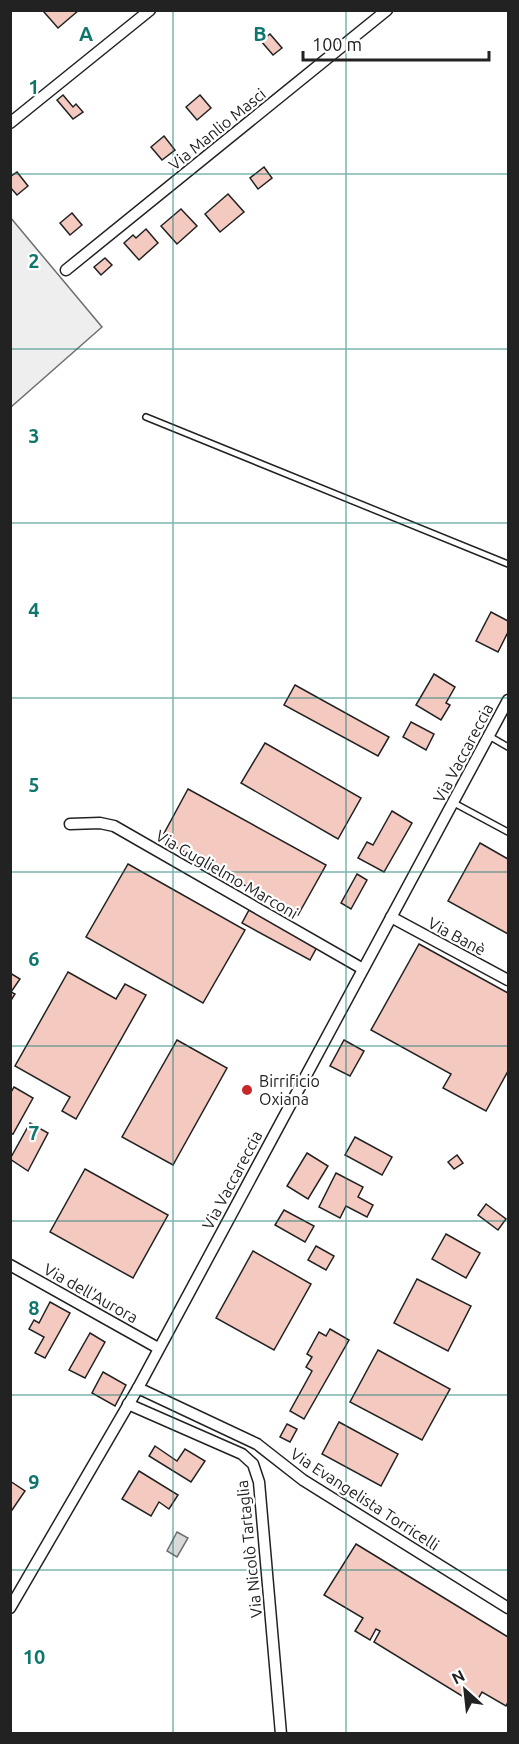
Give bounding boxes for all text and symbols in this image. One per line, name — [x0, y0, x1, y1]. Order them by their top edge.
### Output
text: A — [79, 22, 93, 45]
text: B — [253, 22, 267, 45]
scale bar — [303, 24, 489, 62]
text: 100 m — [312, 34, 362, 54]
text: 1 — [28, 75, 40, 98]
street label: Via Manlio Masci — [165, 84, 269, 174]
text: 2 — [28, 249, 40, 272]
text: 3 — [28, 424, 40, 447]
text: 4 — [28, 598, 40, 621]
street label: Via Vaccareccia — [429, 700, 497, 806]
text: 5 — [28, 773, 40, 796]
street label: Via Guglielmo Marconi — [153, 826, 301, 922]
street label: Via Banè — [425, 913, 489, 959]
text: 6 — [28, 947, 40, 970]
place label: Birrificio Oxiana — [259, 1072, 320, 1108]
marker: Birrificio Oxiana — [240, 1083, 254, 1097]
text: 7 — [28, 1121, 40, 1144]
street label: Via Vaccareccia — [198, 1127, 266, 1233]
street label: Via dell'Aurora — [41, 1260, 141, 1326]
text: 8 — [28, 1296, 40, 1319]
street label: Via Evangelista Torricelli — [287, 1444, 443, 1554]
text: 9 — [28, 1470, 40, 1493]
street label: Via Nicolò Tartaglia — [233, 1479, 265, 1619]
text: 10 — [23, 1645, 45, 1668]
north arrow — [435, 1660, 495, 1720]
text: N — [449, 1666, 468, 1687]

